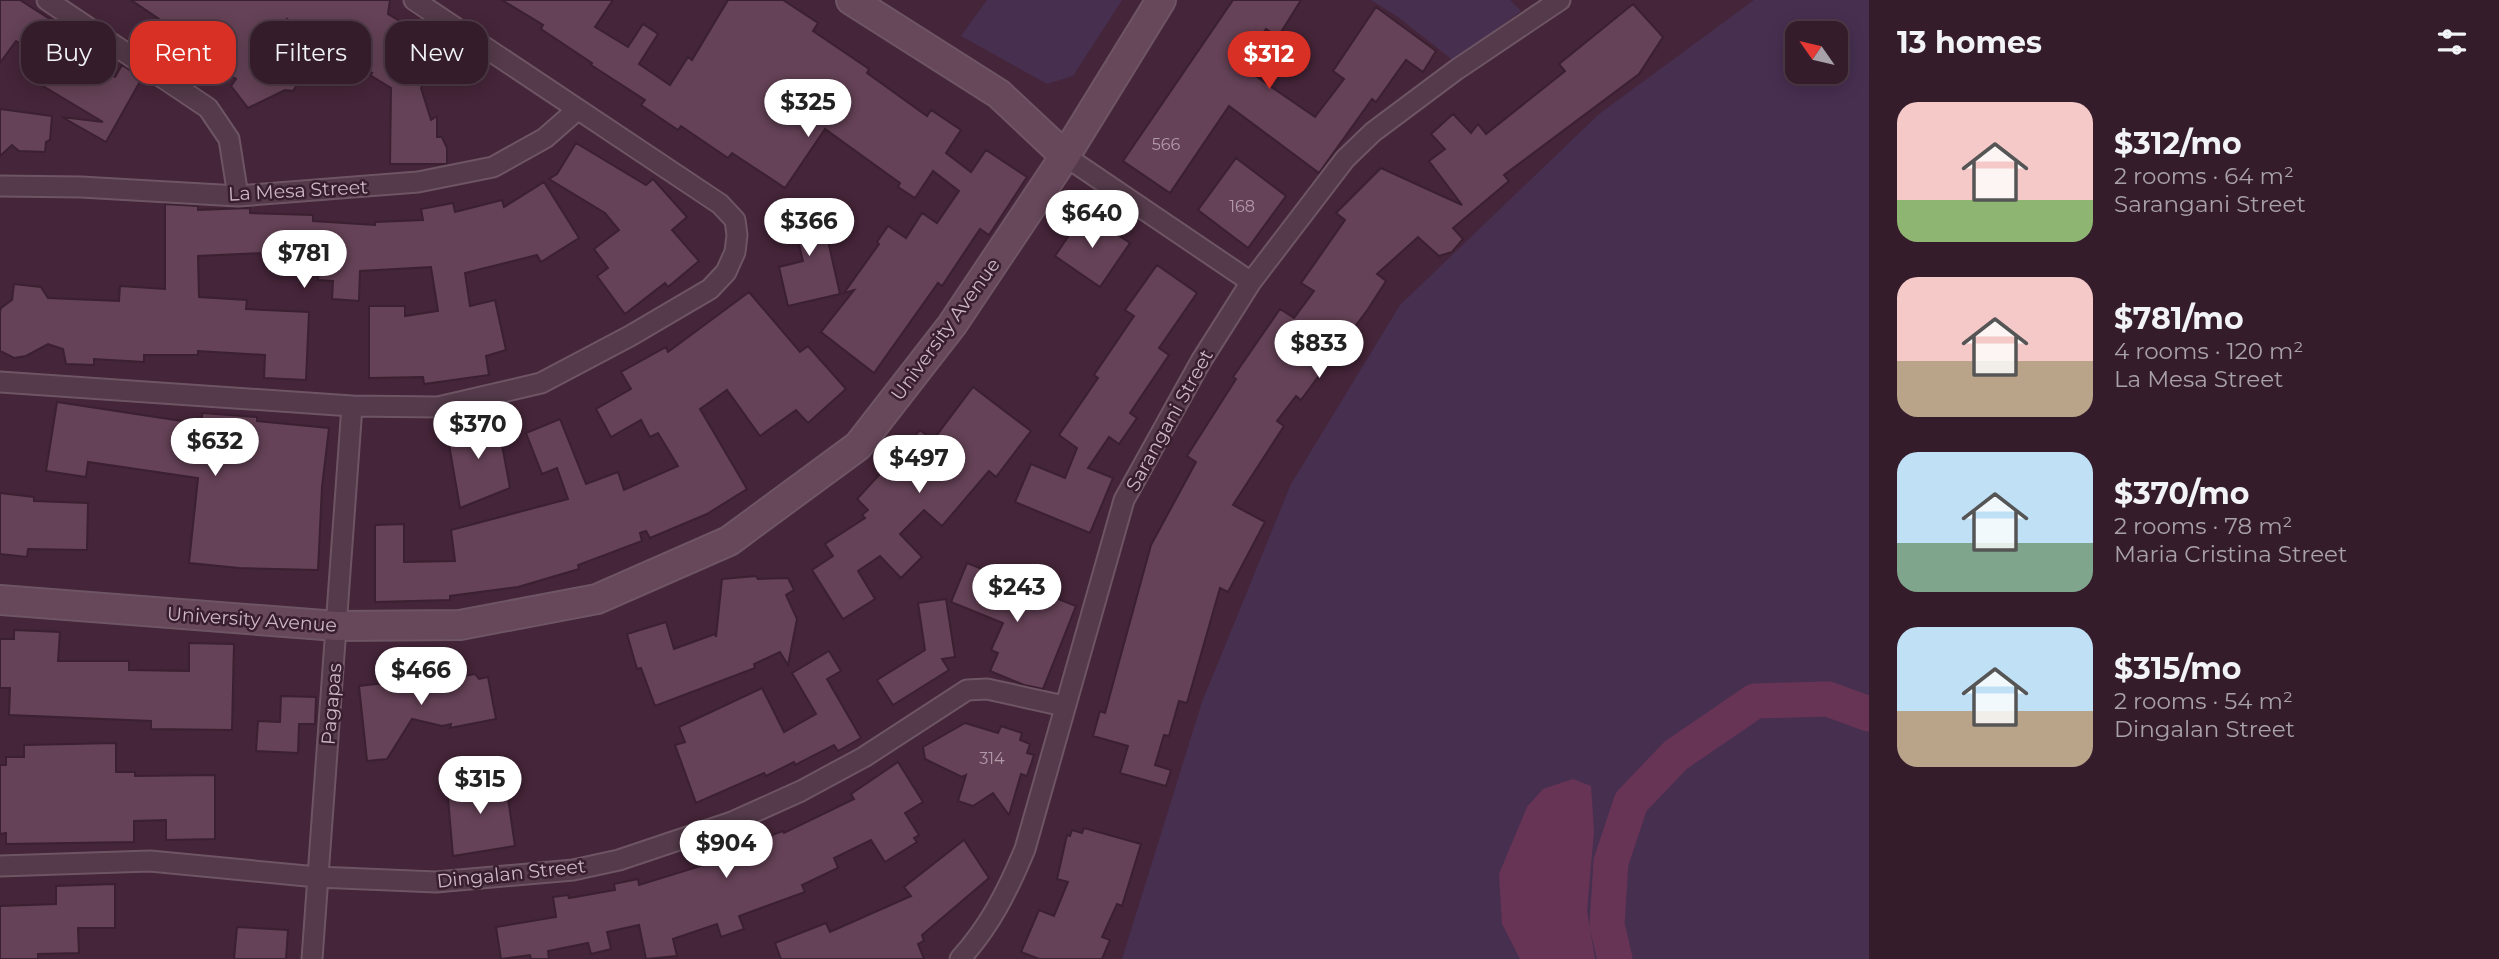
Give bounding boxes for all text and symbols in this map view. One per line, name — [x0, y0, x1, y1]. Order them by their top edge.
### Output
chip: Buy — [21, 21, 116, 84]
chip: Rent — [130, 21, 236, 84]
chip: Filters — [250, 21, 371, 84]
chip: New — [385, 21, 488, 84]
north arrow — [1785, 21, 1848, 84]
map controls — [1785, 21, 1848, 84]
icon: filters — [2433, 23, 2471, 61]
text: 13 homes — [1897, 24, 2042, 61]
pin: $312 — [1228, 32, 1310, 91]
text: $312 — [1244, 40, 1294, 68]
pin: $325 — [767, 80, 849, 139]
text: $325 — [780, 88, 836, 116]
text: $312/mo — [2114, 125, 2242, 162]
icon: home — [1953, 130, 2037, 214]
house number: 566 — [1152, 135, 1181, 154]
text: 2 rooms · 64 m² — [2114, 162, 2294, 190]
street label: La Mesa Street — [228, 175, 369, 206]
pin: $640 — [1051, 190, 1133, 250]
text: Sarangani Street — [2114, 190, 2306, 218]
house number: 168 — [1229, 197, 1255, 216]
pin: $366 — [768, 198, 850, 258]
text: $640 — [1062, 199, 1122, 227]
text: $366 — [780, 207, 838, 235]
pin: $781 — [263, 230, 345, 290]
text: $781 — [278, 239, 330, 267]
street label: University Avenue — [886, 254, 1005, 405]
text: $781/mo — [2114, 300, 2244, 337]
icon: home — [1953, 305, 2037, 389]
pin: $833 — [1278, 320, 1360, 380]
text: $833 — [1291, 329, 1347, 357]
text: 4 rooms · 120 m² — [2114, 337, 2303, 365]
street label: Sarangani Street — [1121, 345, 1218, 495]
text: La Mesa Street — [2114, 365, 2283, 393]
pin: $370 — [437, 402, 519, 461]
text: $370 — [449, 410, 507, 438]
pin: $632 — [174, 419, 256, 478]
text: $632 — [187, 427, 243, 455]
pin: $497 — [878, 435, 960, 495]
text: $497 — [889, 444, 949, 472]
text: $370/mo — [2114, 475, 2249, 512]
icon: home — [1953, 480, 2037, 564]
text: 2 rooms · 78 m² — [2114, 512, 2292, 540]
text: Maria Cristina Street — [2114, 540, 2347, 568]
pin: $243 — [976, 564, 1058, 624]
text: $243 — [988, 573, 1046, 601]
street label: University Avenue — [166, 602, 338, 637]
pin: $466 — [380, 648, 462, 707]
text: $315/mo — [2114, 650, 2242, 687]
icon: home — [1953, 655, 2037, 739]
text: $466 — [391, 656, 451, 684]
street label: Pagapas — [316, 662, 347, 746]
text: 2 rooms · 54 m² — [2114, 687, 2293, 715]
text: Dingalan Street — [2114, 715, 2295, 743]
house number: 314 — [979, 749, 1005, 768]
pin: $315 — [439, 756, 521, 816]
text: $315 — [455, 765, 505, 793]
pin: $904 — [685, 820, 767, 880]
text: $904 — [696, 829, 756, 857]
street label: Dingalan Street — [436, 854, 587, 893]

